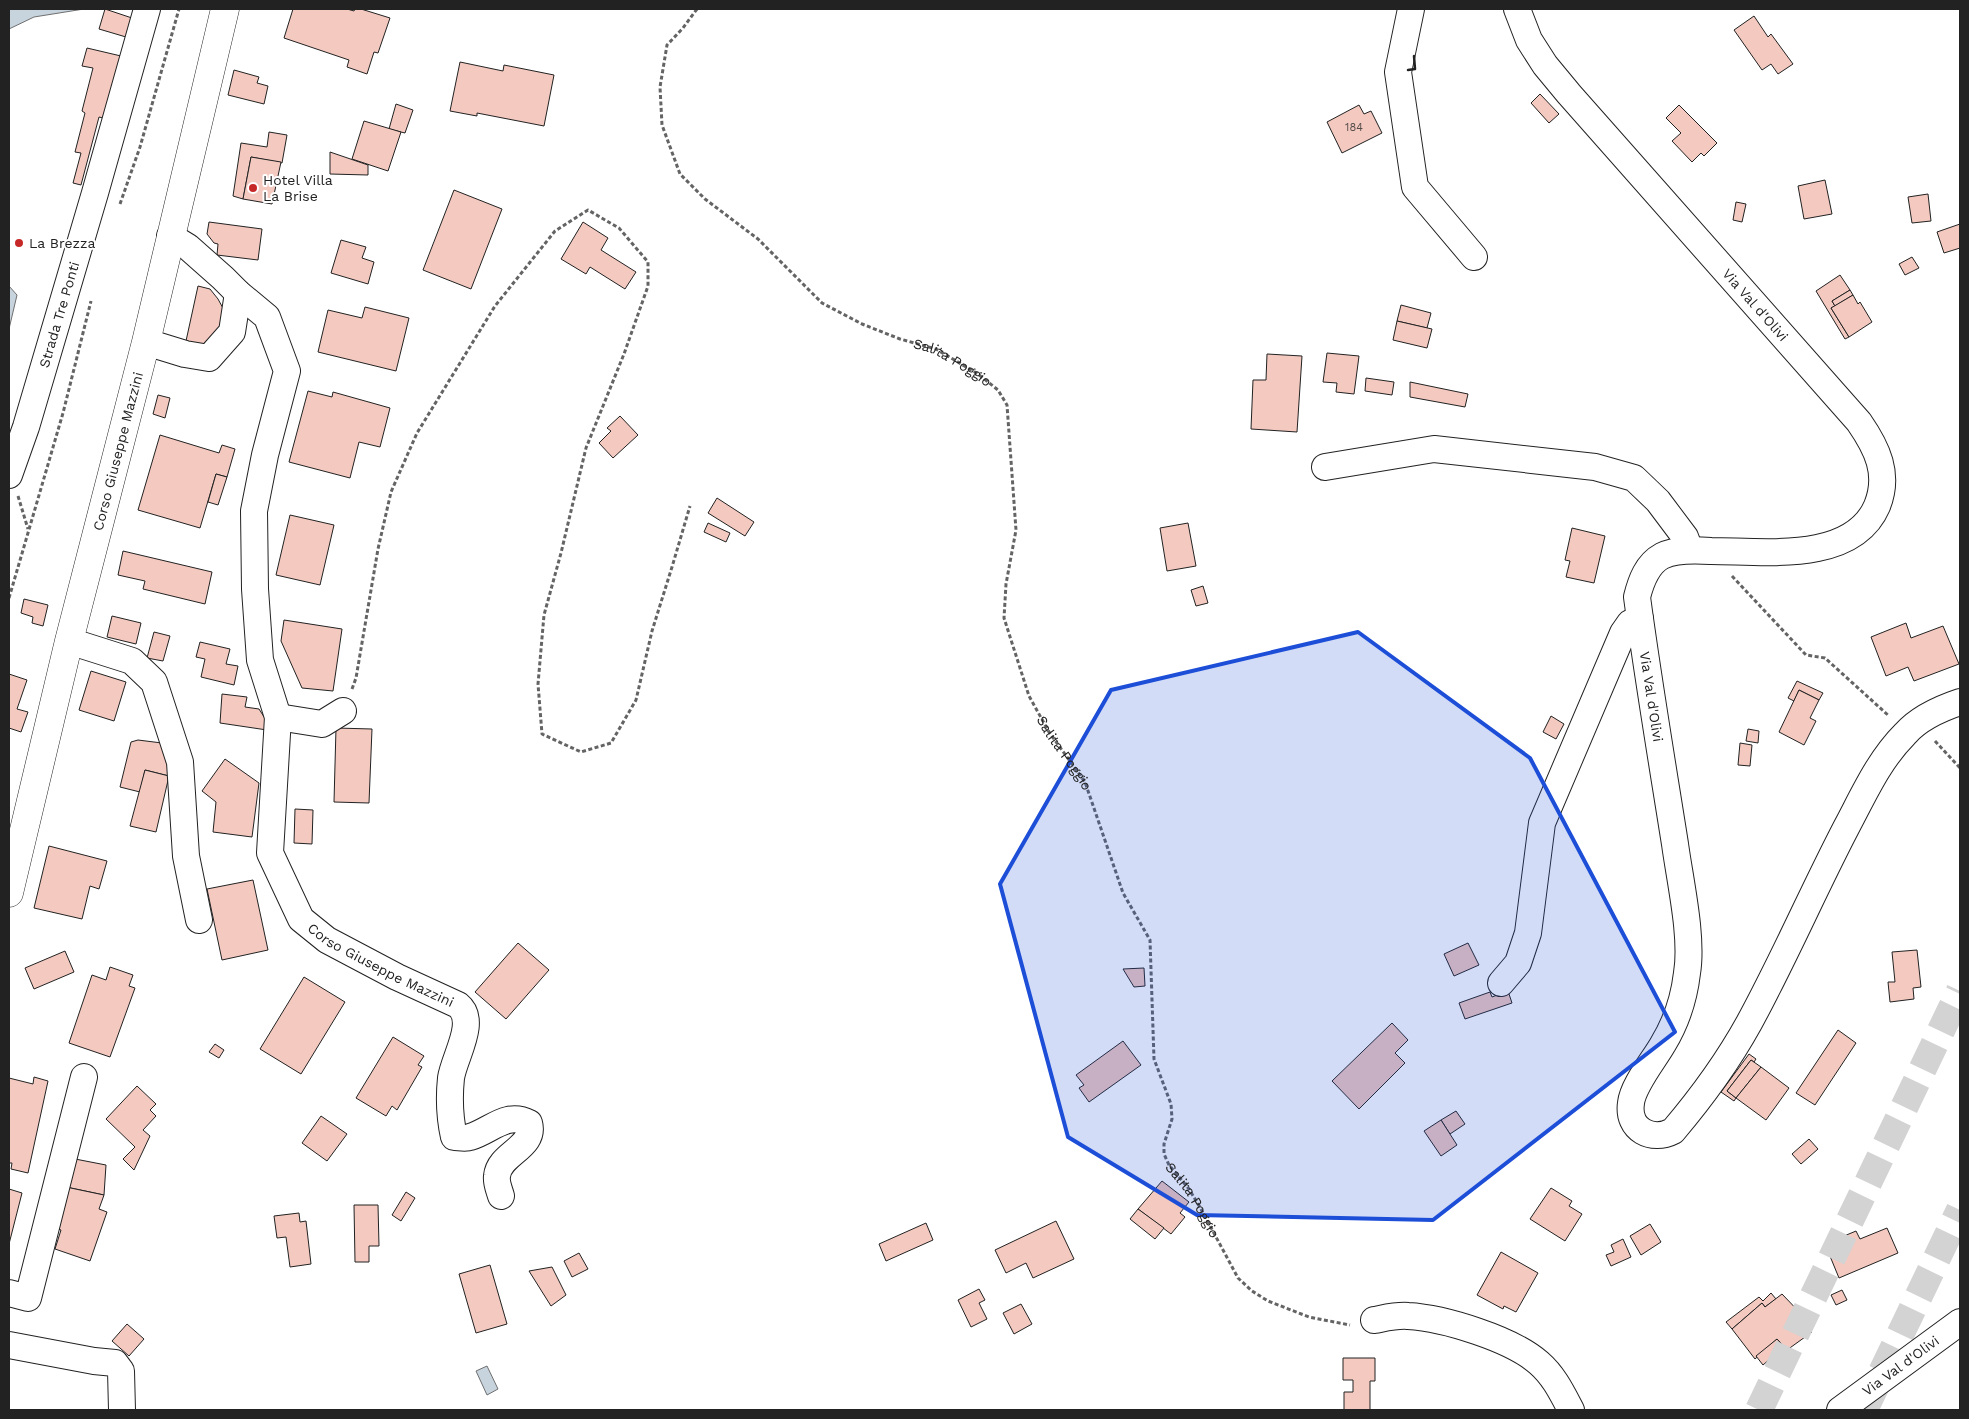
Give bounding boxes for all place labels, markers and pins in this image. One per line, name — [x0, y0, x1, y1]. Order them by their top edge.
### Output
place label: Hotel Villa La Brise — [263, 172, 333, 204]
marker: Hotel Villa La Brise — [247, 182, 259, 194]
place label: La Brezza — [29, 235, 95, 251]
marker: La Brezza — [13, 237, 25, 249]

